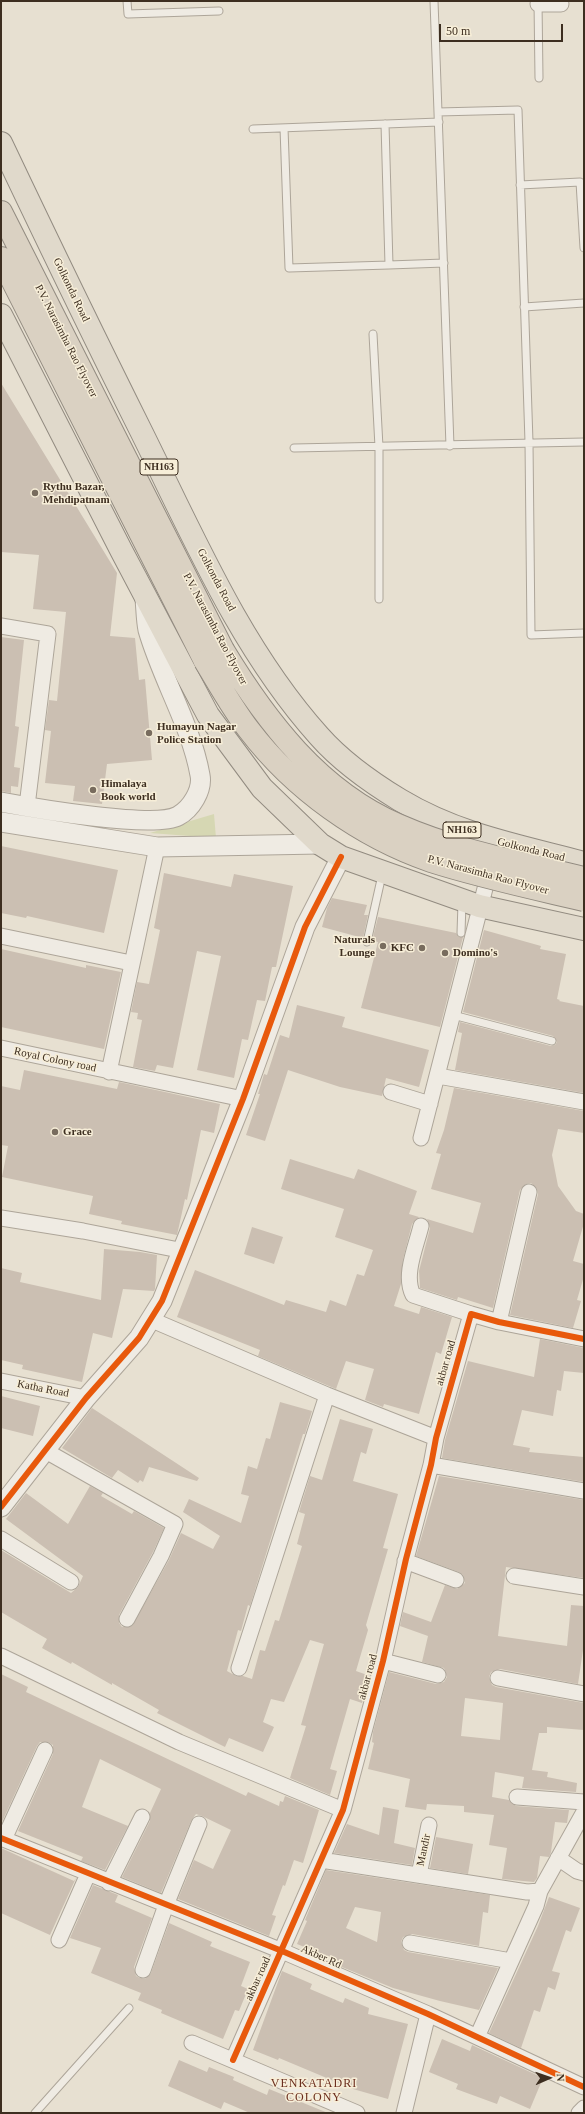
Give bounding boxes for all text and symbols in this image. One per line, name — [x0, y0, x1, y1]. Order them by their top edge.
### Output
scale bar — [441, 16, 565, 42]
text: 50 m — [446, 24, 470, 38]
street label: Golkonda Road — [50, 256, 92, 324]
street label: P.V. Narasimha Rao Flyover — [32, 282, 100, 400]
road number: NH163 — [140, 459, 178, 475]
place label: Rythu Bazar, Mehdipatnam — [43, 480, 110, 506]
marker: Rythu Bazar, Mehdipatnam — [30, 488, 40, 498]
street label: Golkonda Road — [194, 546, 238, 614]
street label: P.V. Narasimha Rao Flyover — [180, 571, 250, 687]
place label: Humayun Nagar Police Station — [157, 720, 236, 746]
marker: Humayun Nagar Police Station — [144, 728, 154, 738]
place label: Himalaya Book world — [101, 777, 156, 803]
marker: Himalaya Book world — [88, 785, 98, 795]
road number: NH163 — [443, 822, 481, 838]
street label: Golkonda Road — [496, 835, 566, 865]
street label: P.V. Narasimha Rao Flyover — [426, 852, 550, 898]
place label: Naturals Lounge — [334, 933, 375, 959]
marker: Naturals Lounge — [378, 941, 388, 951]
place label: KFC — [391, 941, 414, 955]
marker: KFC — [417, 943, 427, 953]
place label: Domino's — [453, 946, 498, 960]
marker: Domino's — [440, 948, 450, 958]
street label: Royal Colony road — [13, 1045, 97, 1075]
place label: Grace — [63, 1125, 92, 1139]
marker: Grace — [50, 1127, 60, 1137]
street label: akbar road — [433, 1339, 459, 1387]
street label: Katha Road — [16, 1378, 70, 1400]
street label: akbar road — [356, 1653, 380, 1701]
street label: Mandir — [414, 1833, 434, 1867]
street label: Akber Rd — [299, 1942, 343, 1972]
street label: akbar road — [242, 1955, 274, 2003]
north arrow — [529, 2058, 569, 2098]
text: N — [555, 2073, 567, 2082]
district label: VENKATADRI COLONY — [271, 2077, 357, 2105]

